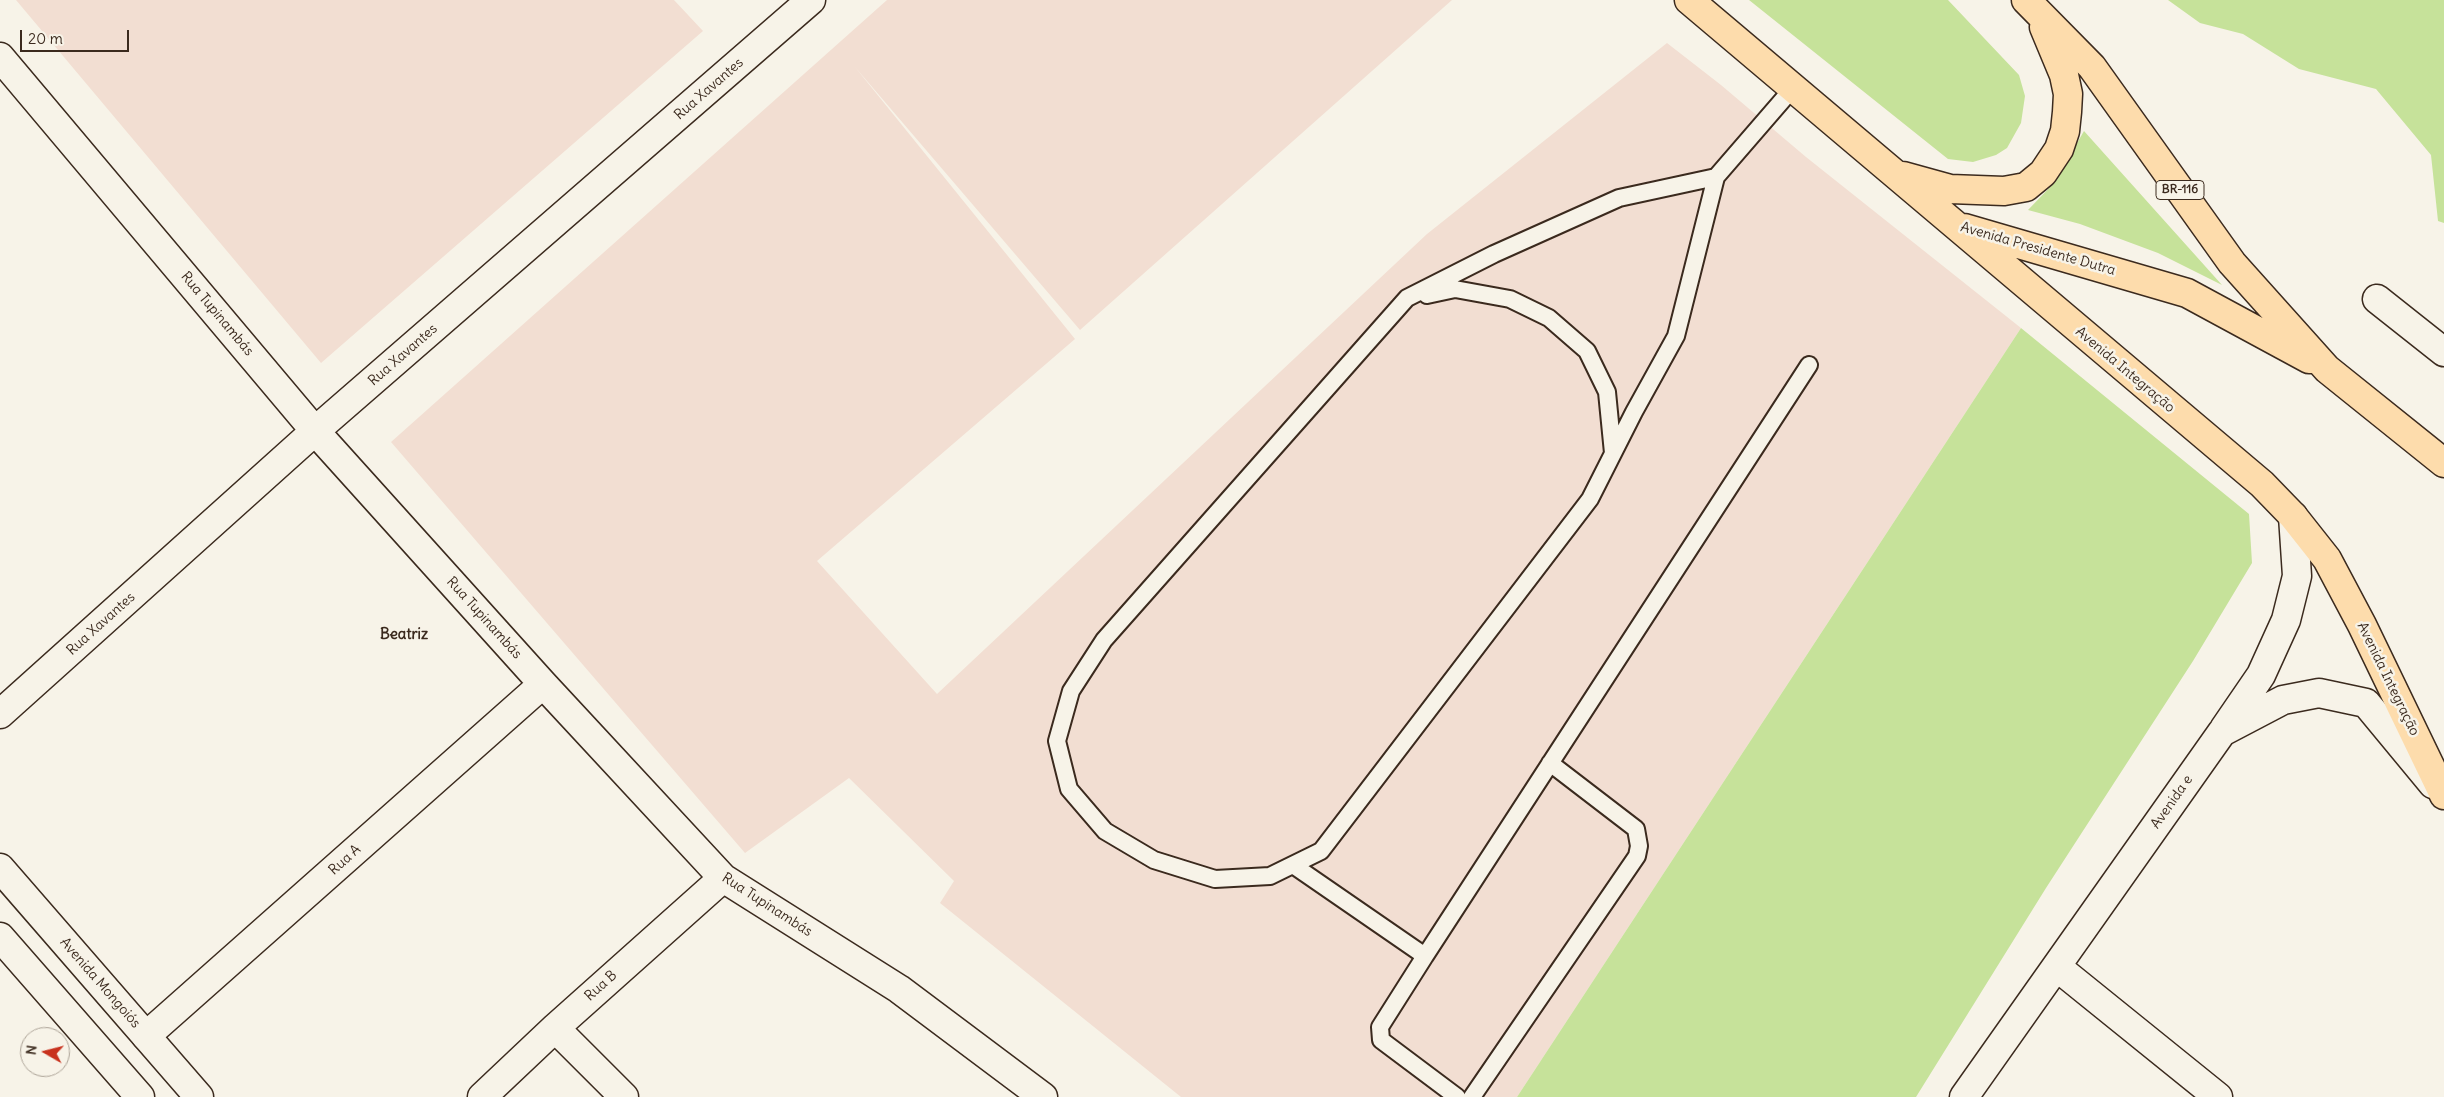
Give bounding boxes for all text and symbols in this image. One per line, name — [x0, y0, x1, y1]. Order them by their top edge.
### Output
scale bar — [22, 20, 131, 52]
text: 20 m — [28, 29, 63, 48]
street label: Rua Xavantes — [671, 54, 747, 124]
road number: BR-116 — [2156, 180, 2204, 200]
street label: Avenida Presidente Dutra — [1959, 219, 2117, 279]
street label: Rua Tupinambás — [177, 269, 257, 359]
street label: Rua Xavantes — [365, 320, 441, 390]
street label: Avenida Integração — [2072, 324, 2178, 416]
street label: Rua Tupinambás — [443, 574, 525, 662]
street label: Rua Xavantes — [63, 589, 139, 659]
street label: Avenida Integração — [2353, 619, 2423, 739]
district label: Beatriz — [380, 626, 428, 644]
street label: Avenida e — [2147, 772, 2197, 832]
street label: Rua A — [326, 841, 364, 879]
street label: Rua Tupinambás — [719, 870, 815, 940]
street label: Avenida Mongoiós — [56, 934, 144, 1032]
street label: Rua B — [581, 967, 621, 1005]
north arrow — [20, 1027, 70, 1077]
text: N — [22, 1044, 41, 1056]

